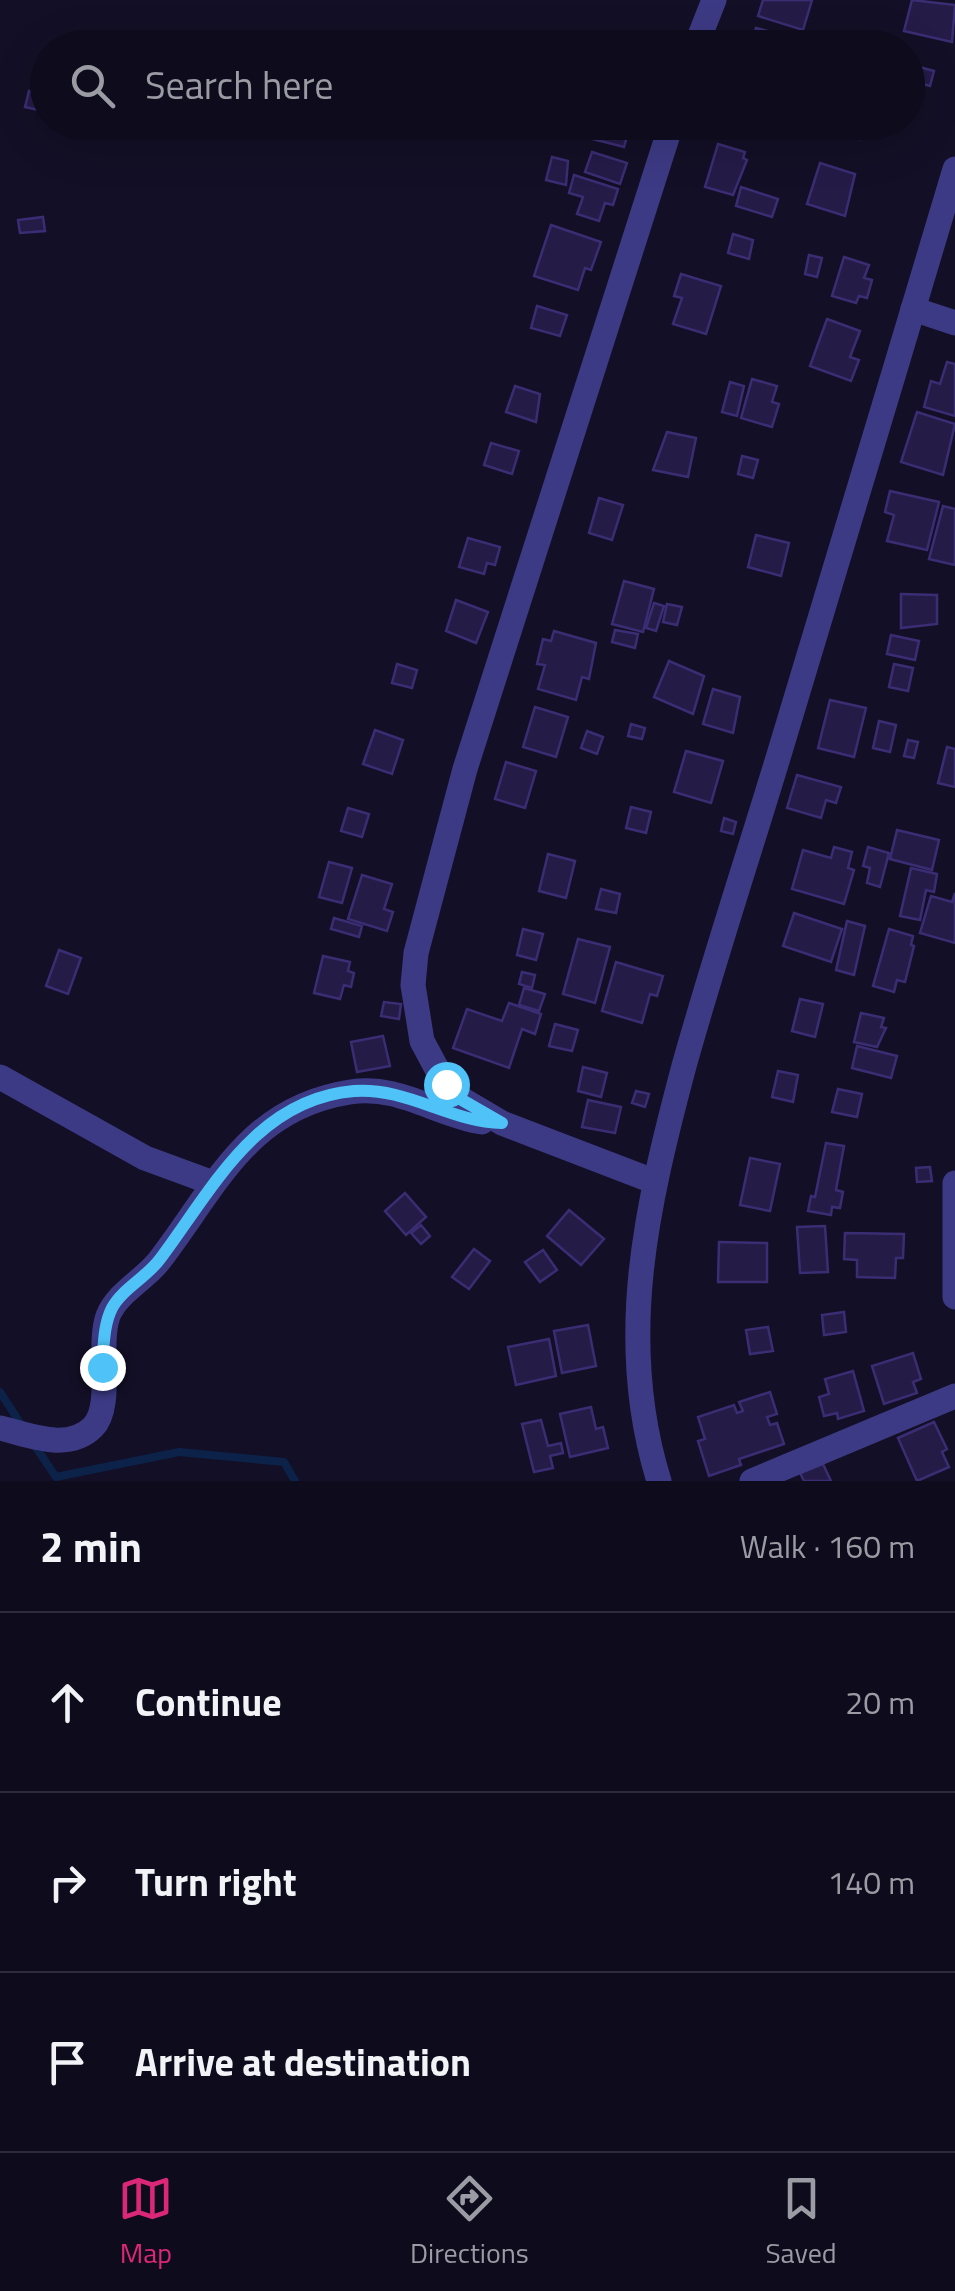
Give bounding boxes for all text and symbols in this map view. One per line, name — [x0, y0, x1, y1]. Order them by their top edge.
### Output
search box — [30, 30, 925, 140]
text: Search here — [145, 56, 333, 114]
icon: search — [65, 58, 120, 113]
route start — [424, 1062, 470, 1108]
route end — [80, 1345, 126, 1391]
text: 2 min — [40, 1514, 142, 1578]
text: Walk · 160 m — [740, 1522, 915, 1570]
text: Continue — [135, 1673, 282, 1731]
icon: ahead — [40, 1675, 95, 1730]
text: 20 m — [845, 1678, 915, 1726]
text: Turn right — [135, 1853, 297, 1911]
icon: right — [40, 1855, 95, 1910]
text: 140 m — [827, 1858, 915, 1906]
text: Arrive at destination — [135, 2033, 471, 2091]
icon: arrive — [40, 2035, 95, 2090]
tab: Map — [118, 2171, 173, 2274]
tab: Directions — [410, 2171, 529, 2274]
tab: Saved — [765, 2171, 837, 2274]

